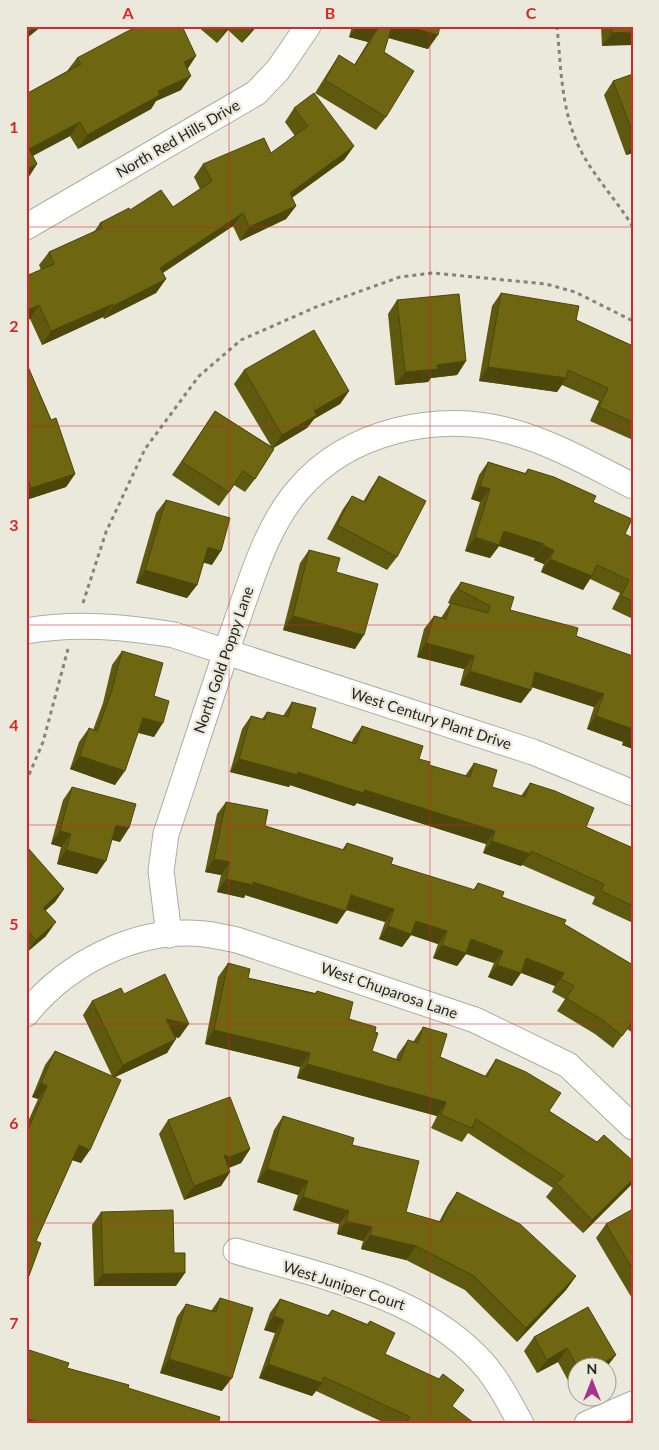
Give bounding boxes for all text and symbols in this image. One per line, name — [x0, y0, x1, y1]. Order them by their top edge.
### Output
text: A — [121, 3, 134, 22]
text: B — [325, 3, 335, 22]
text: C — [526, 3, 537, 22]
street label: North Red Hills Drive — [112, 95, 243, 181]
text: 1 — [9, 117, 19, 136]
text: 2 — [9, 316, 19, 335]
text: 3 — [9, 515, 19, 534]
street label: North Gold Poppy Lane — [189, 584, 257, 736]
street label: West Century Plant Drive — [349, 684, 514, 753]
text: 4 — [9, 715, 19, 734]
text: 5 — [9, 914, 19, 933]
street label: West Chuparosa Lane — [318, 958, 460, 1022]
text: 6 — [9, 1113, 19, 1132]
street label: West Juniper Court — [281, 1257, 408, 1313]
text: 7 — [9, 1313, 19, 1332]
north arrow — [566, 1358, 616, 1408]
text: N — [587, 1360, 597, 1377]

